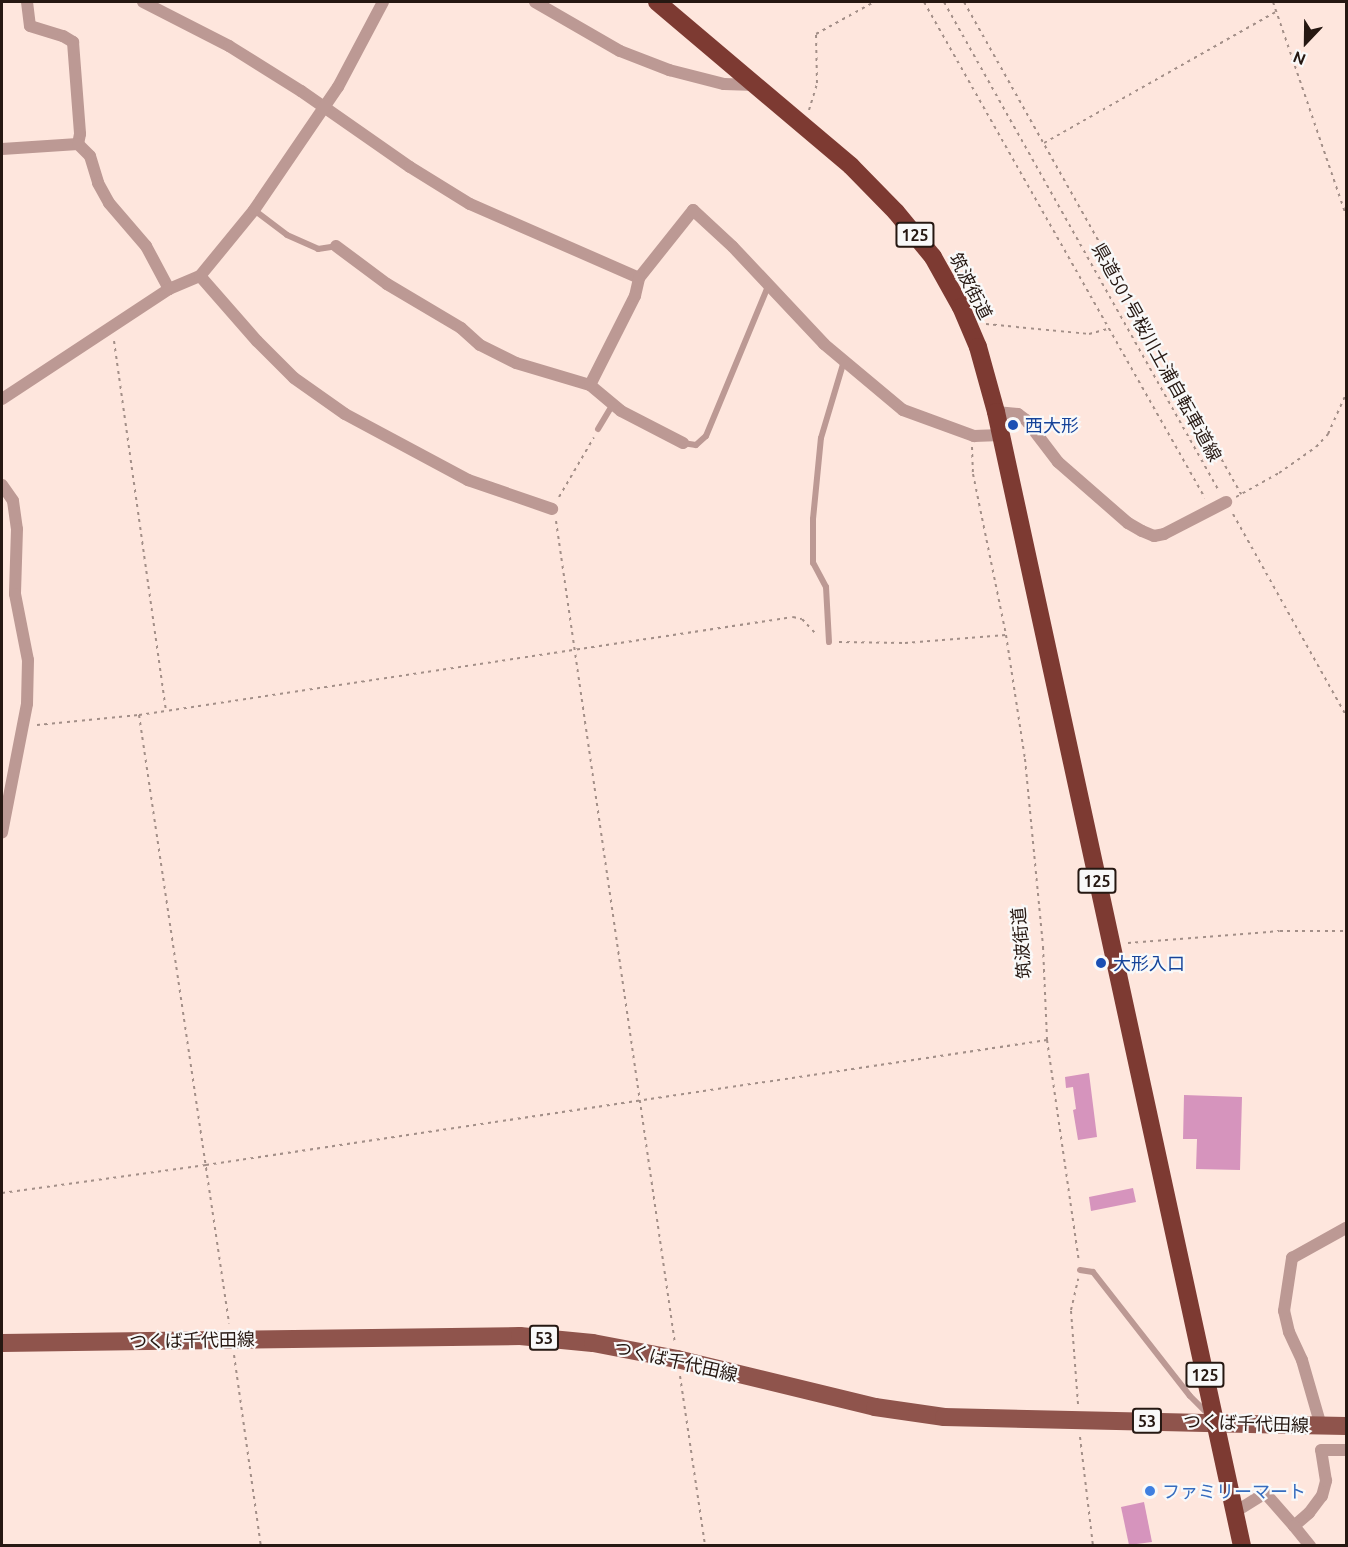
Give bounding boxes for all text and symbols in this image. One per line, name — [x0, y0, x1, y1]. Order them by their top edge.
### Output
north arrow — [1276, 12, 1336, 72]
text: N — [1290, 48, 1308, 69]
road number: 125 — [894, 222, 936, 248]
street label: 県道501号桜川土浦自転車道線 — [1088, 239, 1226, 465]
street label: 筑波街道 — [945, 249, 997, 323]
place label: 西大形 — [1025, 414, 1079, 436]
marker: 西大形 — [1006, 418, 1020, 432]
road number: 125 — [1076, 868, 1118, 894]
street label: 筑波街道 — [1007, 906, 1035, 980]
place label: 大形入口 — [1113, 952, 1185, 974]
marker: 大形入口 — [1094, 956, 1108, 970]
road number: 53 — [528, 1325, 560, 1351]
street label: つくば千代田線 — [129, 1328, 255, 1352]
street label: つくば千代田線 — [612, 1336, 740, 1386]
road number: 125 — [1184, 1362, 1226, 1388]
road number: 53 — [1130, 1408, 1164, 1434]
street label: つくば千代田線 — [1183, 1410, 1309, 1436]
place label: ファミリーマート — [1162, 1480, 1306, 1502]
marker: ファミリーマート — [1143, 1484, 1157, 1498]

